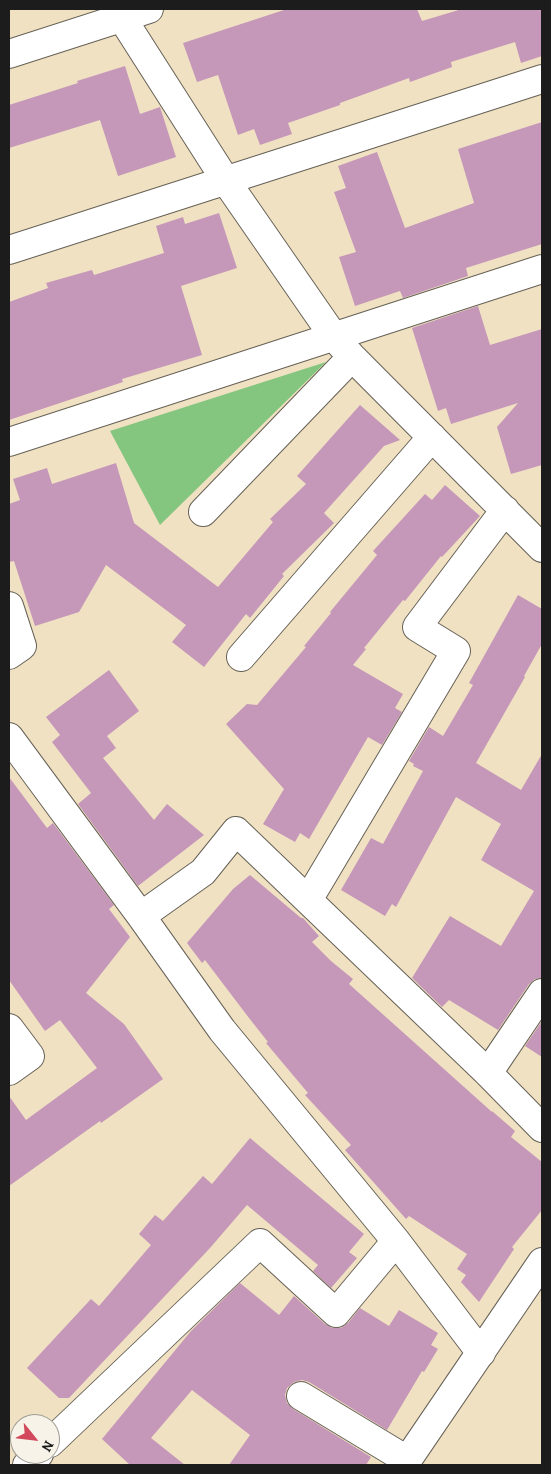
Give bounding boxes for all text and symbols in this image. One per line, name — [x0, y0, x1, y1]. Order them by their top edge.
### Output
north arrow — [10, 1414, 60, 1464]
text: N — [37, 1437, 58, 1455]

